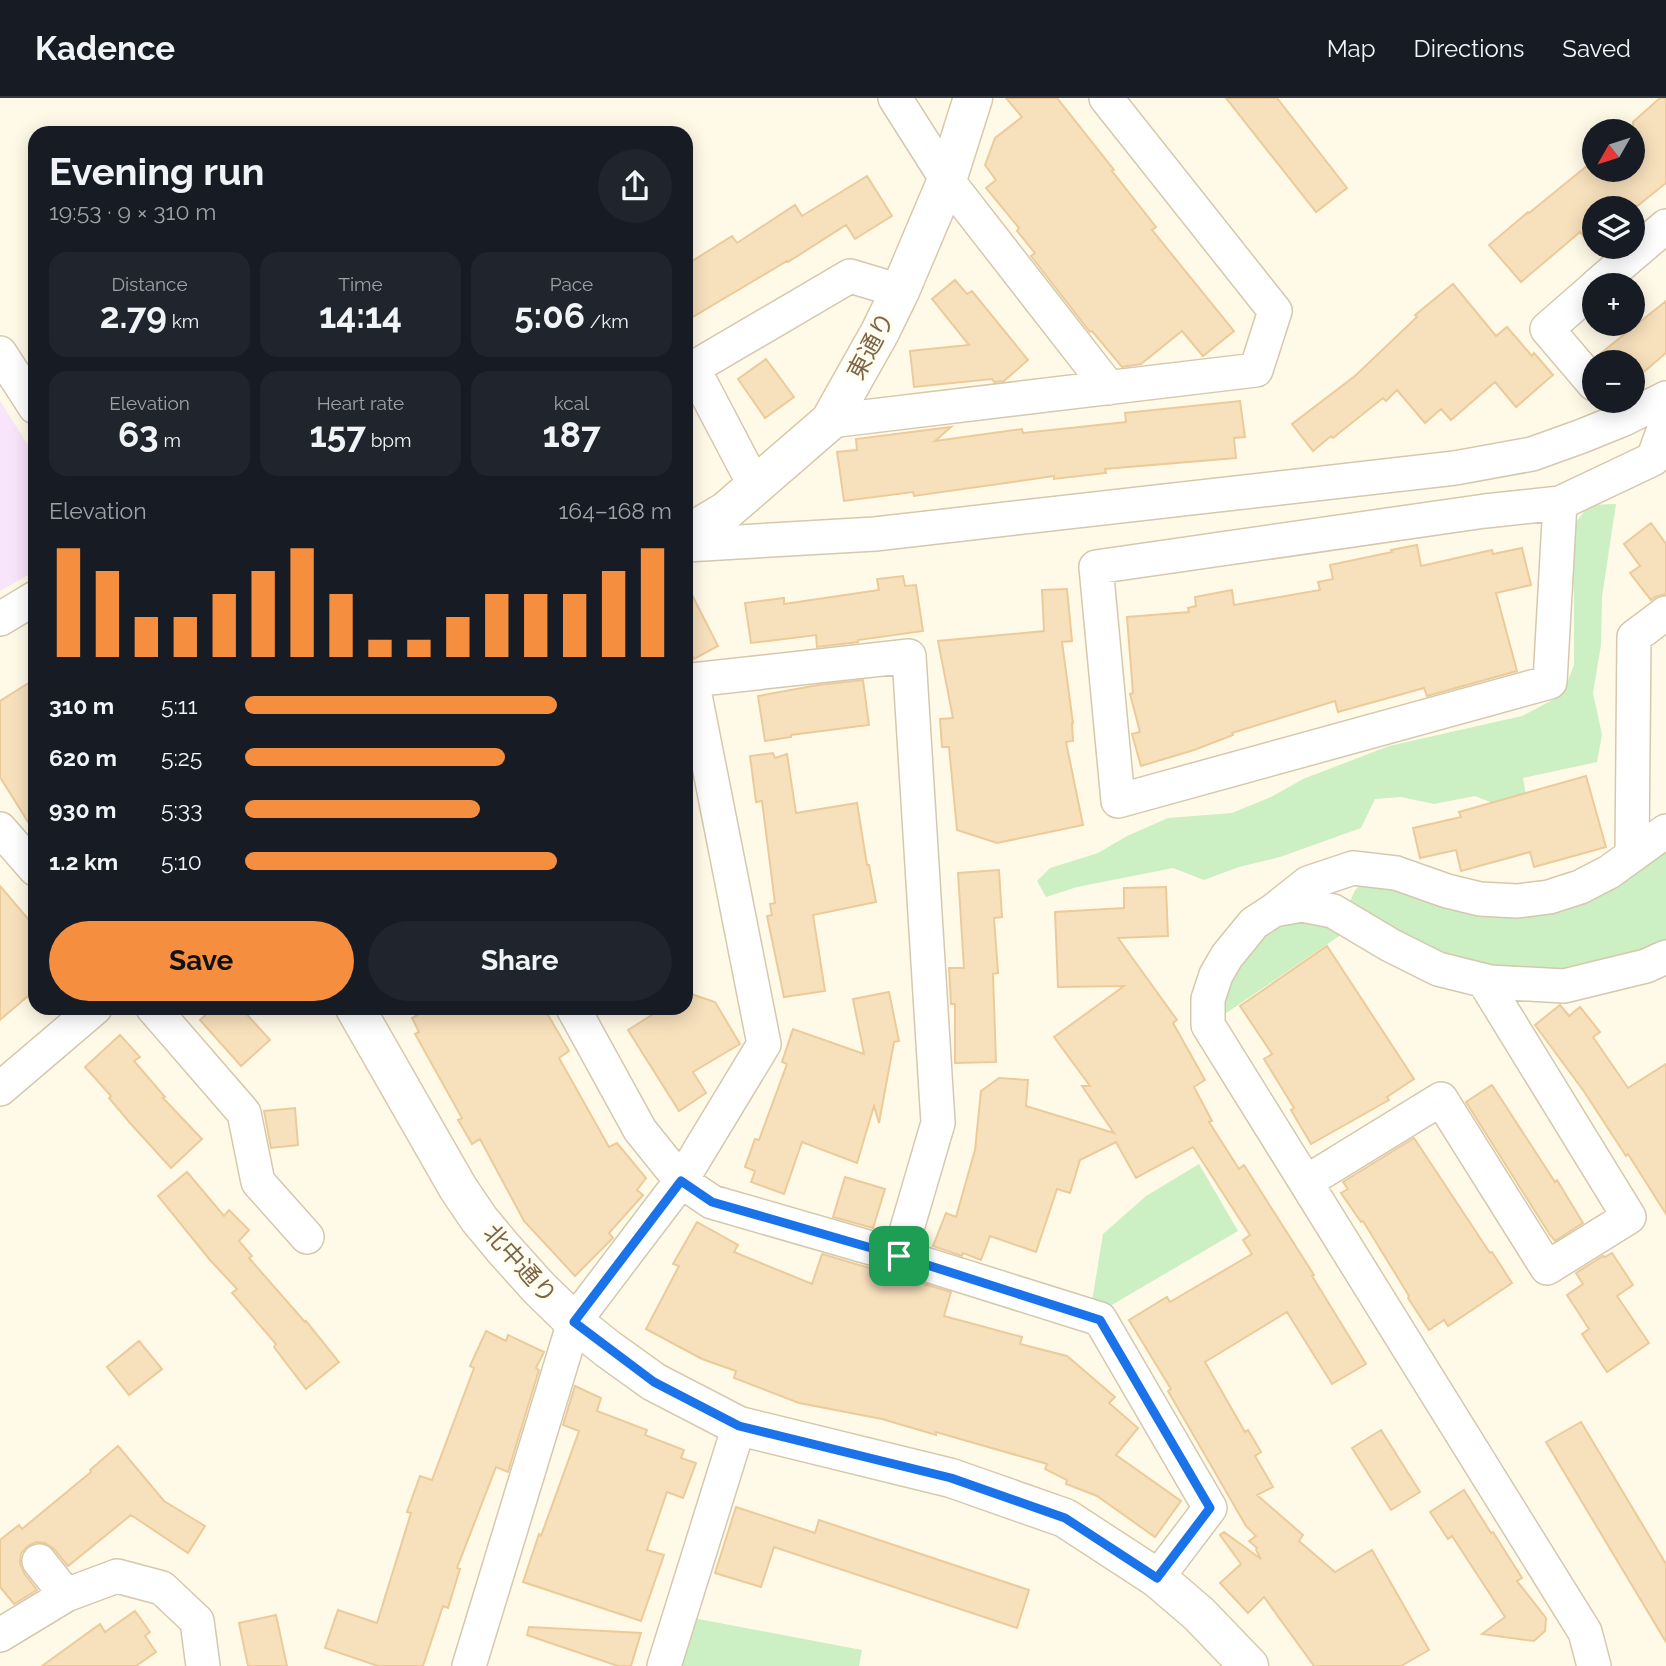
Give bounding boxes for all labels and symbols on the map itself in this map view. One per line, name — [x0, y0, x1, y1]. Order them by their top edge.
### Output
north arrow — [1582, 119, 1645, 182]
street label: 東通り — [841, 307, 900, 384]
street label: 北中通り — [477, 1218, 563, 1309]
pin — [869, 1226, 929, 1286]

